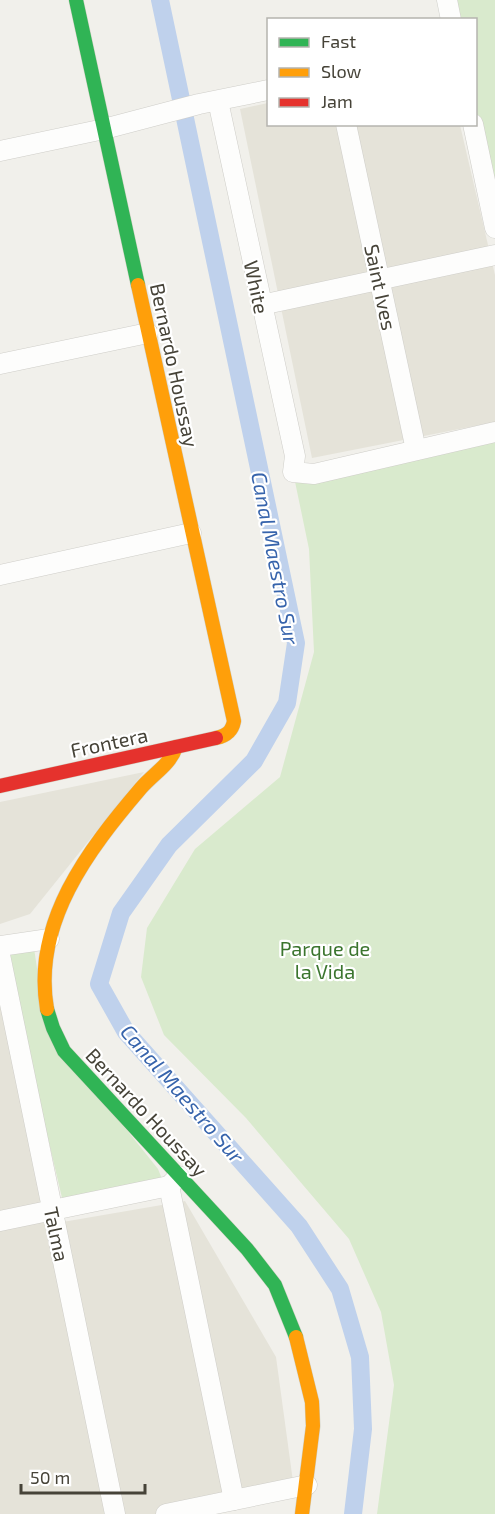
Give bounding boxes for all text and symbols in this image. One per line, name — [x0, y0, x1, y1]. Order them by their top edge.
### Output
legend — [267, 18, 477, 126]
text: Fast — [321, 30, 356, 52]
text: Slow — [321, 60, 362, 82]
text: Jam — [321, 90, 353, 112]
street label: Saint Ives — [360, 242, 402, 332]
street label: White — [240, 258, 274, 316]
street label: Bernardo Houssay — [146, 281, 204, 450]
water label: Canal Maestro Sur — [247, 470, 305, 647]
street label: Frontera — [68, 722, 150, 762]
park label: Parque de la Vida — [280, 936, 370, 983]
water label: Canal Maestro Sur — [116, 1019, 250, 1168]
street label: Bernardo Houssay — [81, 1043, 213, 1182]
street label: Talma — [40, 1205, 74, 1263]
scale bar — [21, 1457, 146, 1495]
text: 50 m — [30, 1466, 70, 1488]

